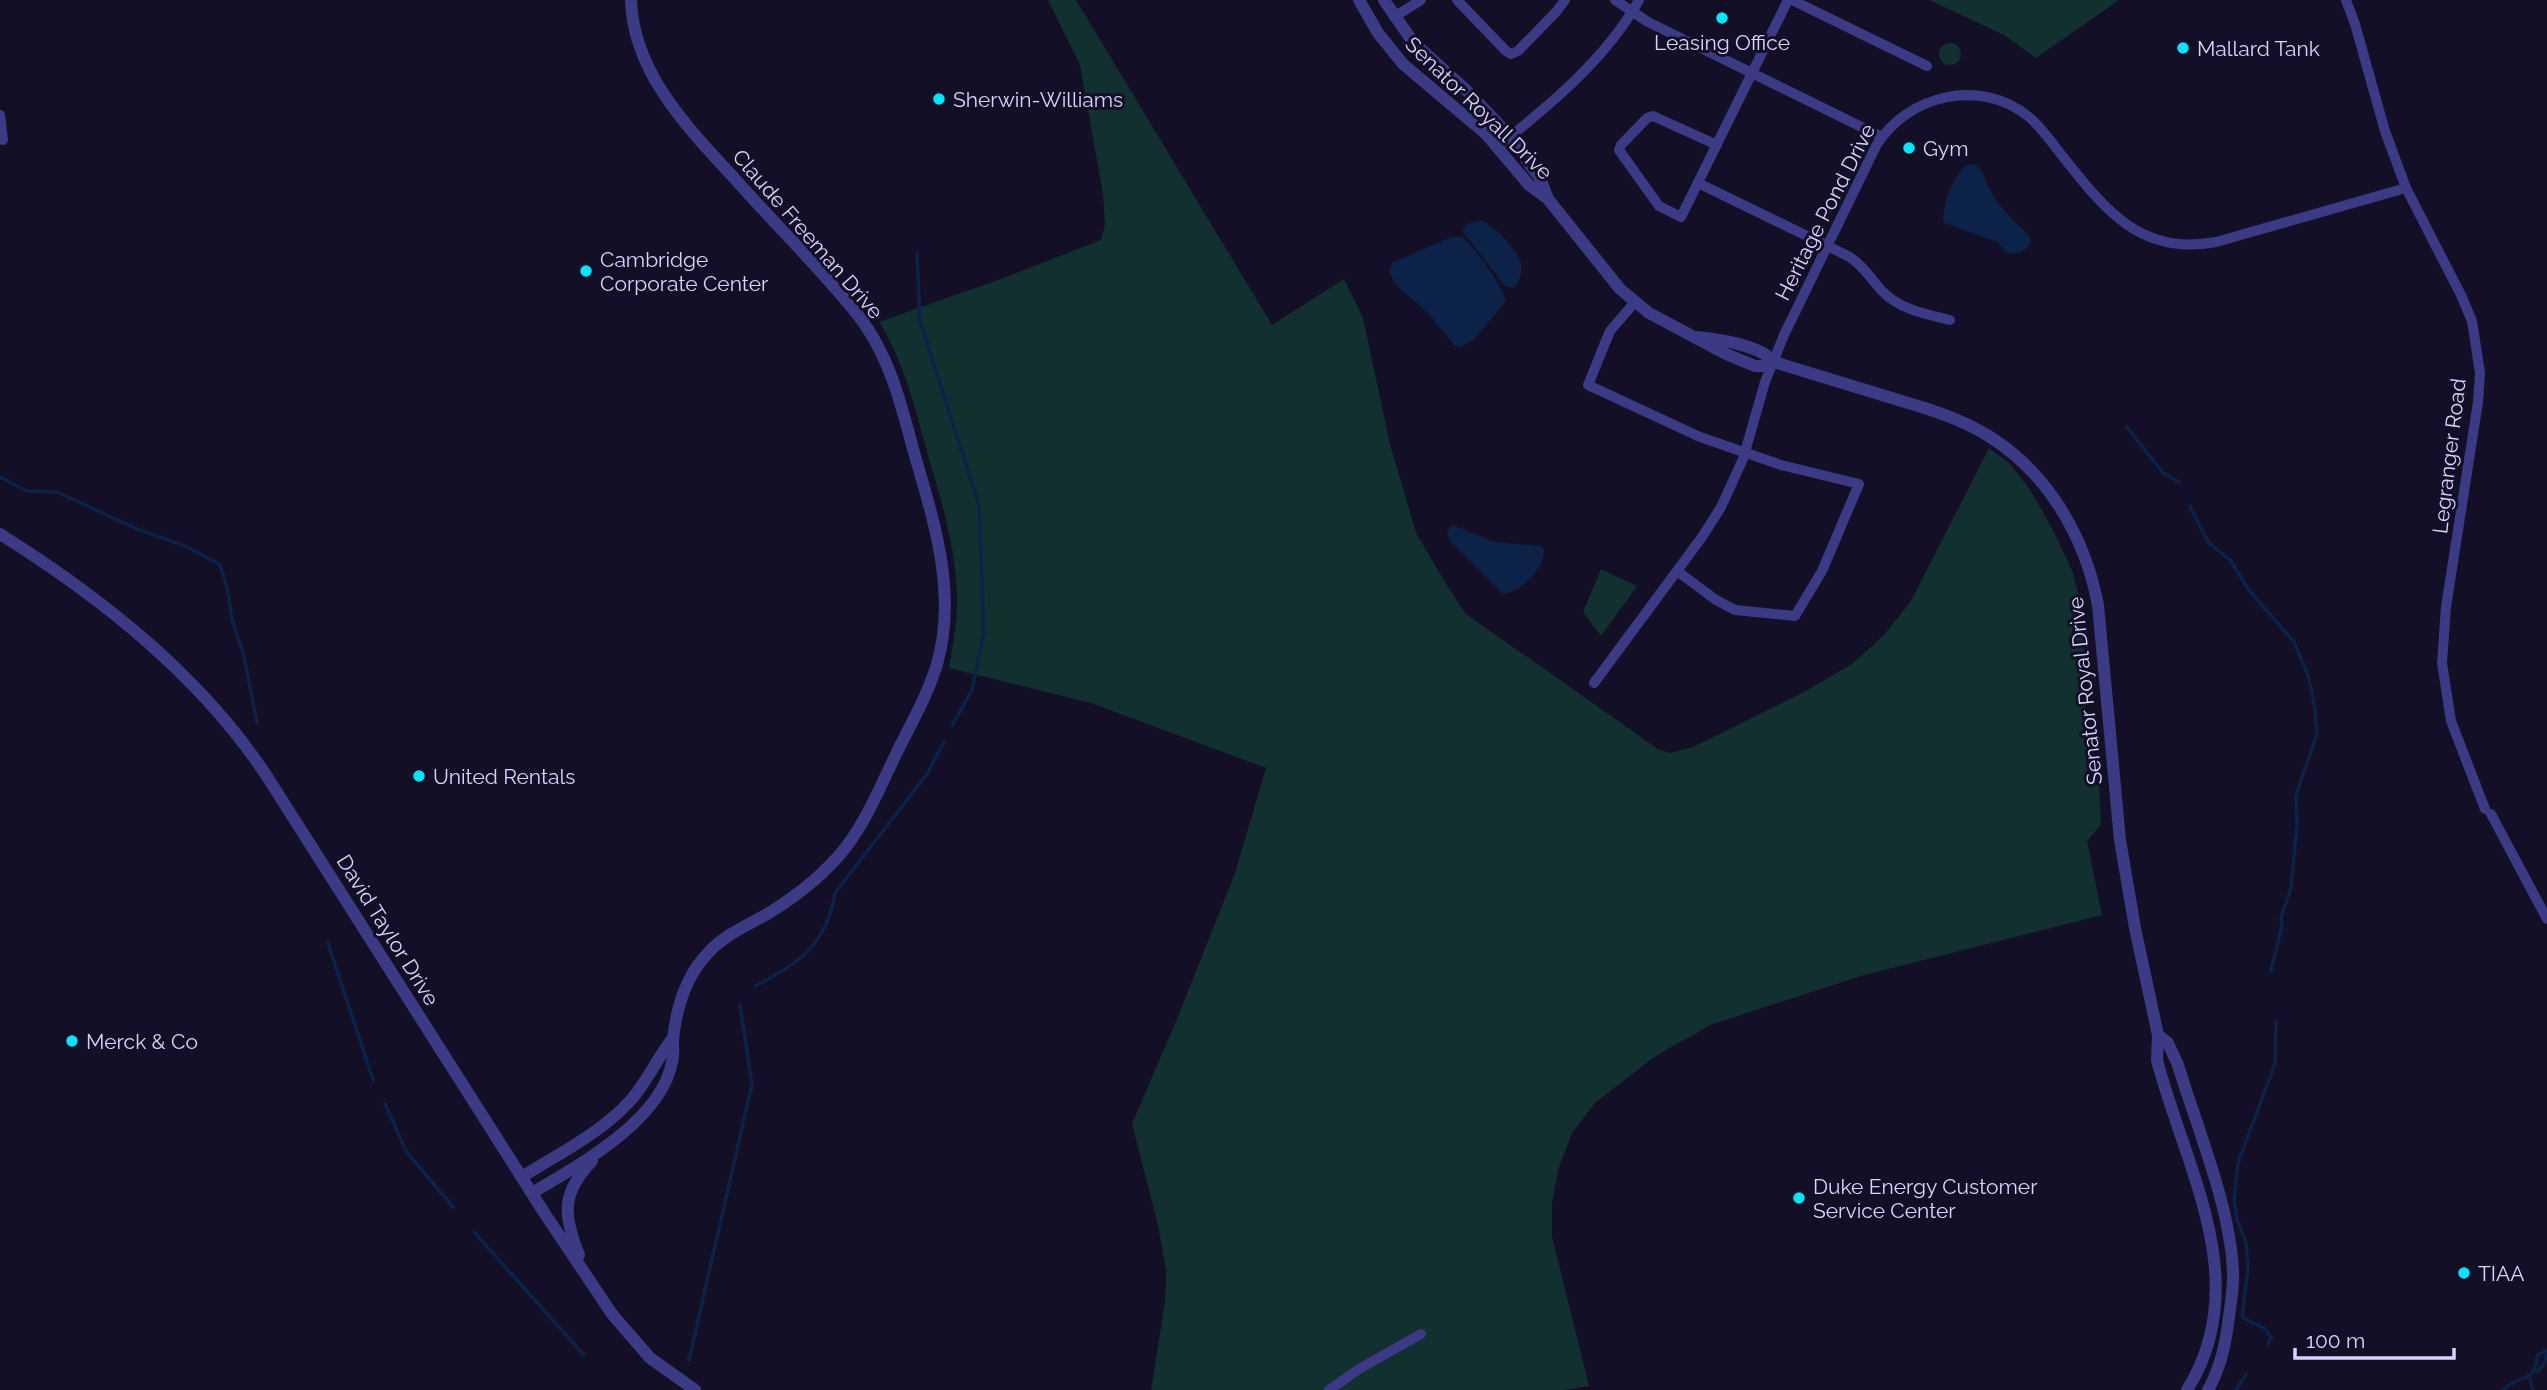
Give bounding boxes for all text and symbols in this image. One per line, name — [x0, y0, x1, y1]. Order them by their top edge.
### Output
marker: Leasing Office — [1714, 10, 1730, 26]
place label: Leasing Office — [1654, 30, 1790, 55]
street label: Senator Royall Drive — [1400, 31, 1558, 185]
place label: Mallard Tank — [2197, 36, 2320, 61]
marker: Mallard Tank — [2175, 40, 2191, 56]
place label: Sherwin-Williams — [953, 87, 1123, 112]
marker: Sherwin-Williams — [931, 91, 947, 107]
street label: Heritage Pond Drive — [1770, 120, 1880, 304]
place label: Gym — [1923, 136, 1969, 161]
marker: Gym — [1901, 140, 1917, 156]
street label: Claude Freeman Drive — [728, 144, 888, 324]
place label: Cambridge Corporate Center — [600, 247, 769, 296]
marker: Cambridge Corporate Center — [578, 263, 594, 279]
street label: Legranger Road — [2427, 377, 2471, 535]
street label: Senator Royal Drive — [2063, 596, 2107, 786]
place label: United Rentals — [433, 764, 575, 789]
marker: United Rentals — [411, 768, 427, 784]
street label: David Taylor Drive — [331, 850, 445, 1010]
place label: Merck & Co — [86, 1029, 198, 1054]
marker: Merck & Co — [64, 1033, 80, 1049]
place label: Duke Energy Customer Service Center — [1813, 1174, 2038, 1223]
marker: Duke Energy Customer Service Center — [1791, 1190, 1807, 1206]
place label: TIAA — [2478, 1261, 2524, 1286]
marker: TIAA — [2456, 1265, 2472, 1281]
scale bar — [2295, 1316, 2454, 1360]
text: 100 m — [2306, 1328, 2365, 1353]

